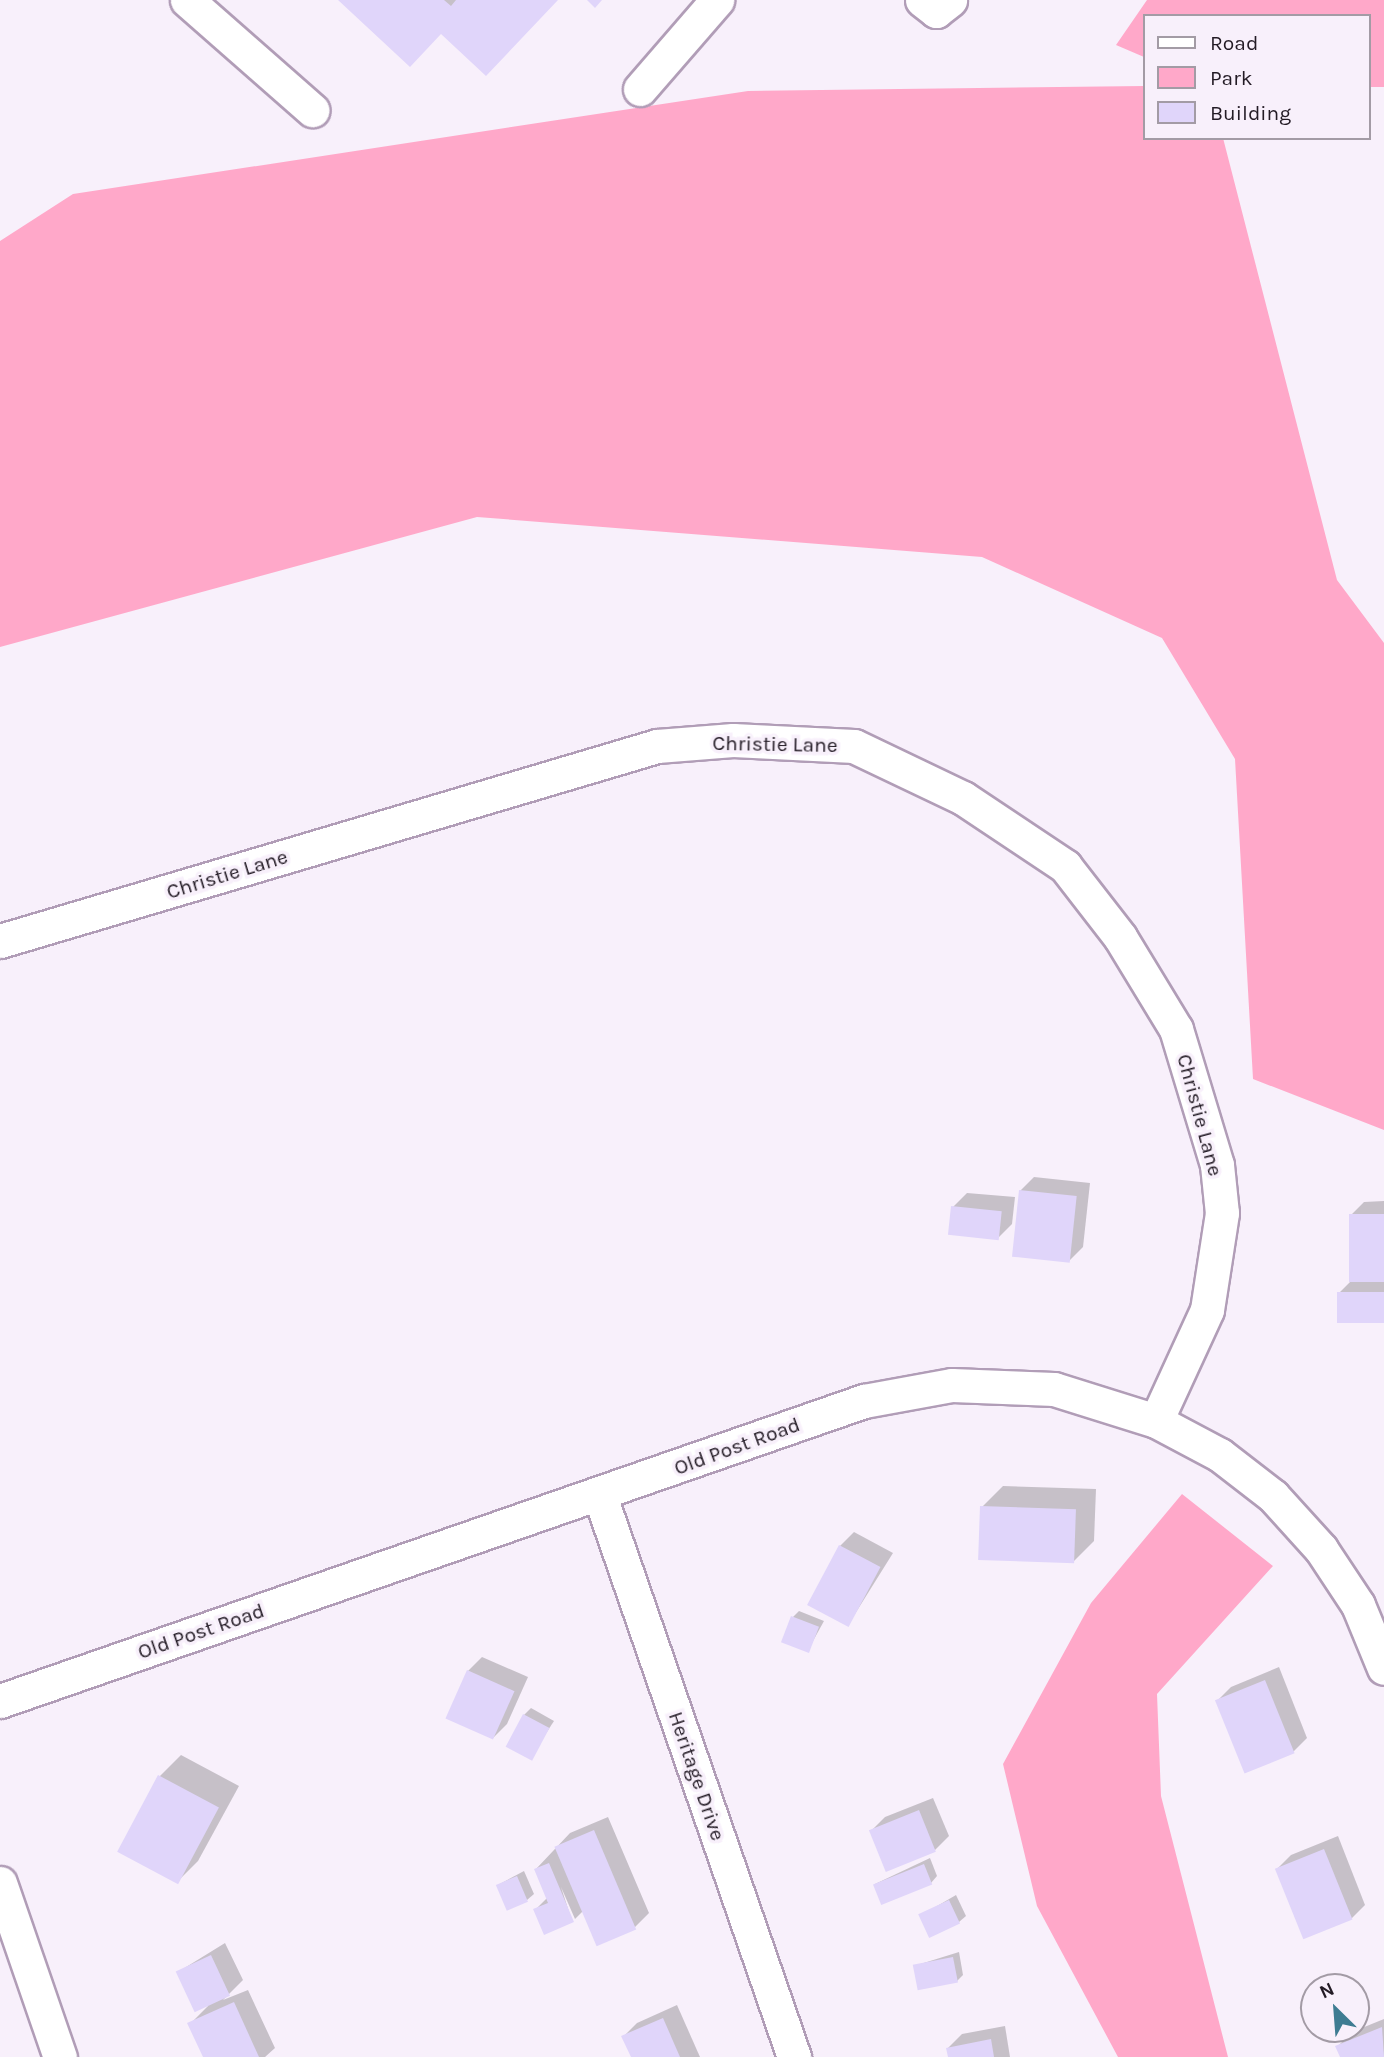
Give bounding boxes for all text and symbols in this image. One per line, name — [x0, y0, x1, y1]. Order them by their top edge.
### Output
legend — [1142, 14, 1370, 140]
text: Road — [1210, 31, 1258, 55]
text: Park — [1210, 66, 1253, 90]
text: Building — [1210, 101, 1291, 125]
street label: Christie Lane — [712, 730, 838, 758]
street label: Christie Lane — [163, 844, 291, 904]
street label: Christie Lane — [1172, 1051, 1228, 1179]
street label: Old Post Road — [671, 1412, 803, 1480]
street label: Old Post Road — [134, 1598, 268, 1664]
street label: Heritage Drive — [663, 1708, 731, 1844]
north arrow — [1300, 1973, 1370, 2043]
text: N — [1316, 1978, 1338, 2004]

